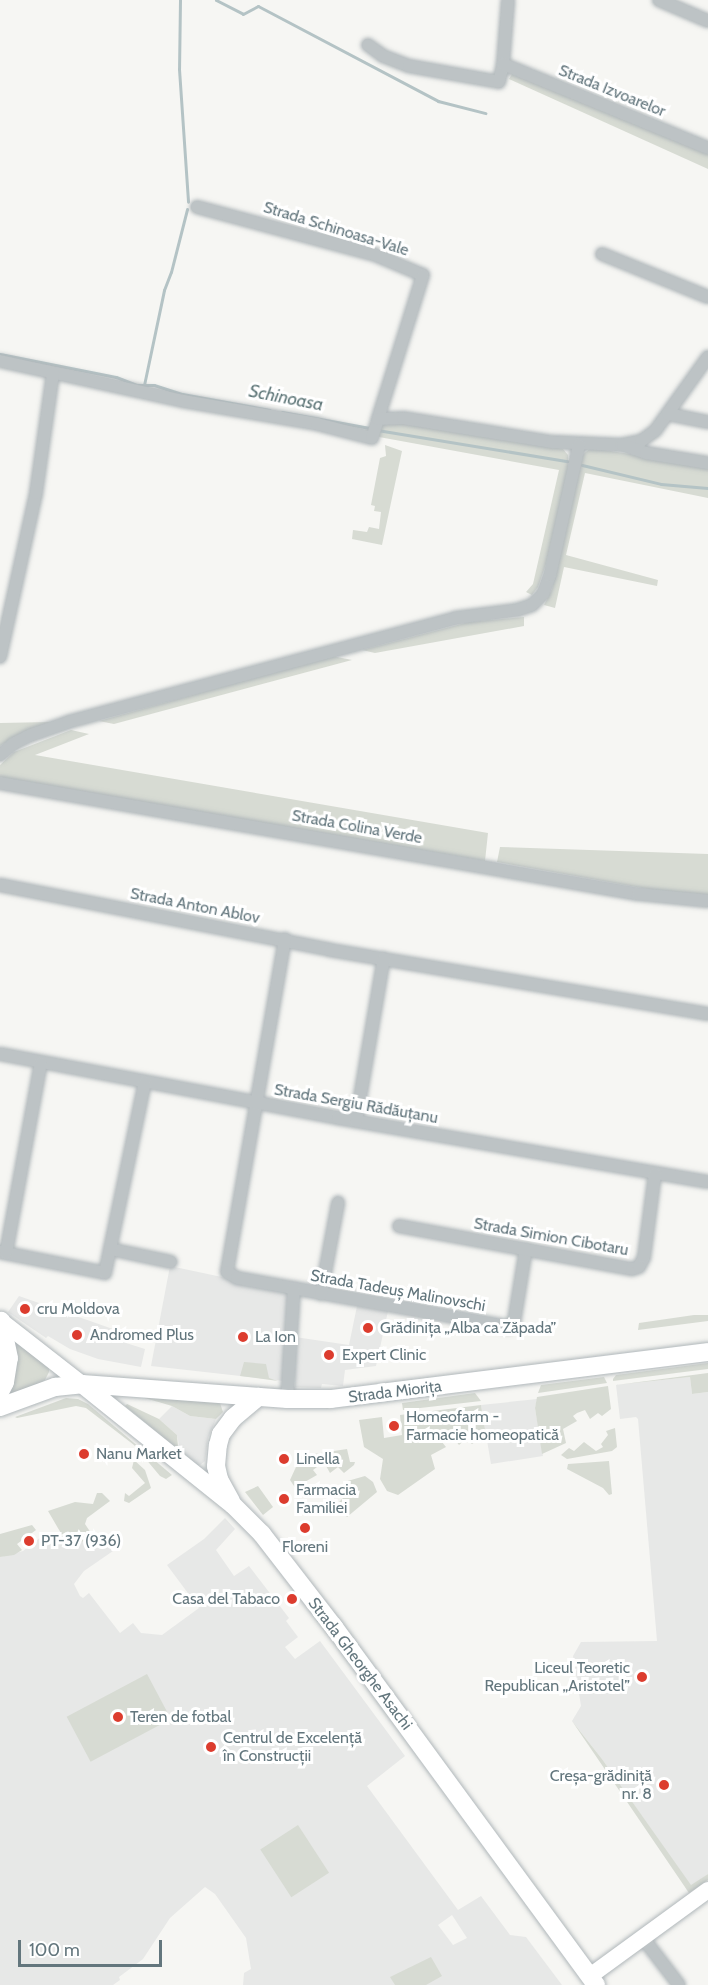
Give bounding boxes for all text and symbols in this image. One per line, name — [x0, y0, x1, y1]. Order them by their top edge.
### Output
street label: Strada Izvoarelor — [556, 61, 668, 121]
street label: Strada Schinoasa-Vale — [261, 198, 411, 260]
water label: Schinoasa — [247, 380, 325, 416]
street label: Strada Colina Verde — [290, 806, 424, 848]
street label: Strada Anton Ablov — [129, 884, 261, 928]
street label: Strada Sergiu Rădăuțanu — [273, 1080, 439, 1128]
street label: Strada Simion Cibotaru — [472, 1214, 630, 1260]
street label: Strada Tadeuș Malinovschi — [309, 1266, 487, 1316]
place label: cru Moldova — [37, 1299, 120, 1319]
marker: cru Moldova — [18, 1302, 32, 1316]
place label: Grădinița „Alba ca Zăpada” — [380, 1318, 556, 1338]
marker: Grădinița „Alba ca Zăpada” — [361, 1321, 375, 1335]
place label: Andromed Plus — [90, 1325, 194, 1345]
marker: Andromed Plus — [68, 1326, 86, 1344]
place label: La Ion — [255, 1327, 296, 1347]
marker: La Ion — [236, 1330, 250, 1344]
place label: Expert Clinic — [342, 1345, 426, 1365]
marker: Expert Clinic — [320, 1346, 338, 1364]
street label: Strada Miorița — [347, 1377, 443, 1407]
place label: Homeofarm - Farmacie homeopatică — [406, 1407, 559, 1445]
marker: Homeofarm - Farmacie homeopatică — [387, 1419, 401, 1433]
place label: Nanu Market — [96, 1444, 182, 1464]
marker: Nanu Market — [77, 1447, 91, 1461]
place label: Linella — [296, 1449, 340, 1469]
marker: Linella — [277, 1452, 291, 1466]
place label: Farmacia Familiei — [296, 1480, 356, 1518]
marker: Farmacia Familiei — [277, 1492, 291, 1506]
marker: Floreni — [298, 1521, 312, 1535]
place label: PT-37 (936) — [41, 1531, 121, 1551]
marker: PT-37 (936) — [22, 1534, 36, 1548]
place label: Floreni — [282, 1537, 328, 1557]
place label: Casa del Tabaco — [172, 1589, 280, 1609]
marker: Casa del Tabaco — [285, 1592, 299, 1606]
street label: Strada Gheorghe Asachi — [304, 1594, 416, 1734]
place label: Liceul Teoretic Republican „Aristotel” — [484, 1658, 630, 1696]
marker: Liceul Teoretic Republican „Aristotel” — [635, 1670, 649, 1684]
place label: Teren de fotbal — [130, 1707, 231, 1727]
marker: Teren de fotbal — [111, 1710, 125, 1724]
place label: Centrul de Excelență în Construcții — [223, 1728, 362, 1766]
marker: Centrul de Excelență în Construcții — [204, 1740, 218, 1754]
place label: Creșa-grădiniță nr. 8 — [550, 1766, 652, 1804]
marker: Creșa-grădiniță nr. 8 — [657, 1778, 671, 1792]
scale bar — [21, 1928, 165, 1966]
text: 100 m — [29, 1939, 80, 1961]

